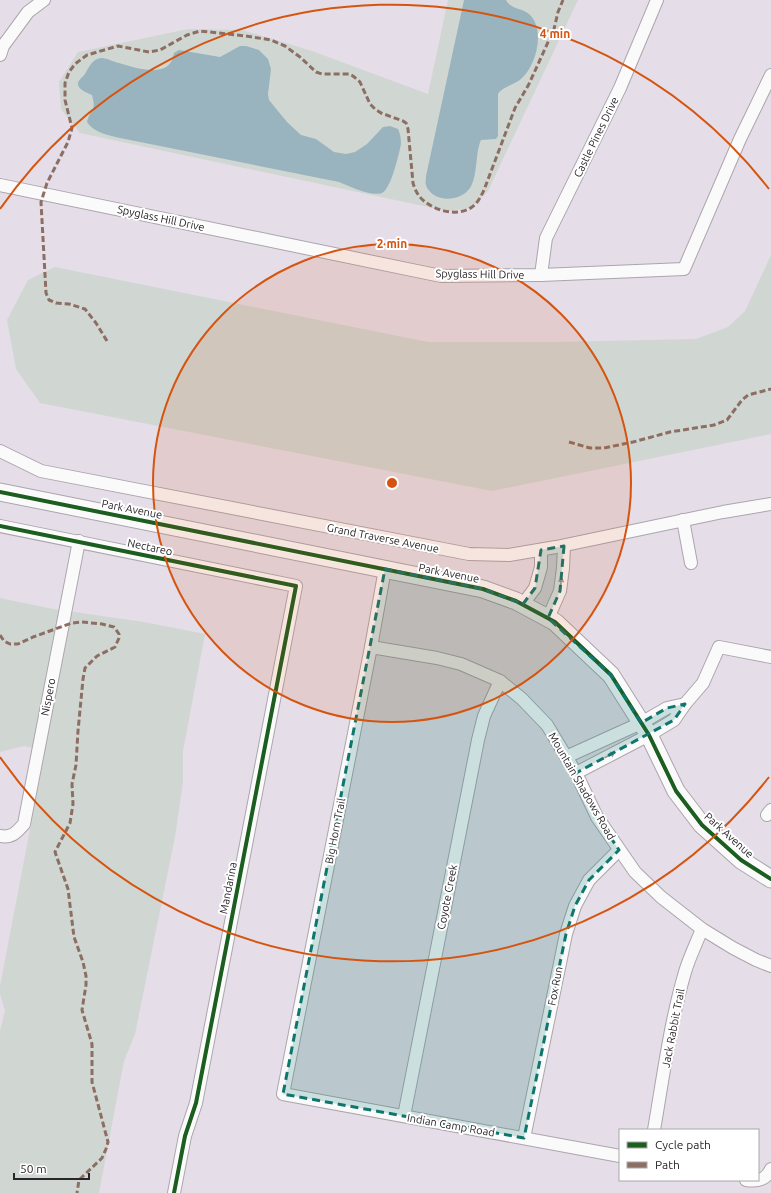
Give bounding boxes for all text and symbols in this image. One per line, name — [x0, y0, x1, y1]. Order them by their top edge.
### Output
text: 4 min — [540, 27, 570, 40]
street label: Castle Pines Drive — [571, 95, 621, 179]
street label: Spyglass Hill Drive — [116, 203, 206, 233]
text: 2 min — [377, 237, 407, 250]
street label: Spyglass Hill Drive — [435, 267, 525, 281]
centre of rings — [385, 476, 399, 490]
street label: Park Avenue — [101, 497, 163, 521]
street label: Grand Traverse Avenue — [326, 521, 440, 555]
street label: Nectareo — [126, 536, 174, 558]
street label: Park Avenue — [418, 561, 480, 585]
one-way arrow — [558, 577, 564, 589]
street label: Nispero — [38, 677, 58, 717]
street label: Mountain Shadows Road — [546, 730, 618, 842]
one-way arrow — [604, 752, 616, 759]
street label: Big Horn Trail — [323, 797, 347, 865]
street label: Park Avenue — [702, 810, 756, 860]
street label: Mandarina — [217, 861, 239, 915]
street label: Coyote Creek — [435, 863, 459, 931]
street label: Fox Run — [545, 965, 565, 1007]
street label: Jack Rabbit Trail — [659, 987, 687, 1069]
street label: Indian Camp Road — [406, 1111, 496, 1139]
legend — [619, 1129, 759, 1181]
text: Cycle path — [655, 1138, 711, 1151]
scale bar — [14, 1155, 89, 1181]
text: Path — [655, 1158, 680, 1171]
text: 50 m — [20, 1162, 47, 1175]

